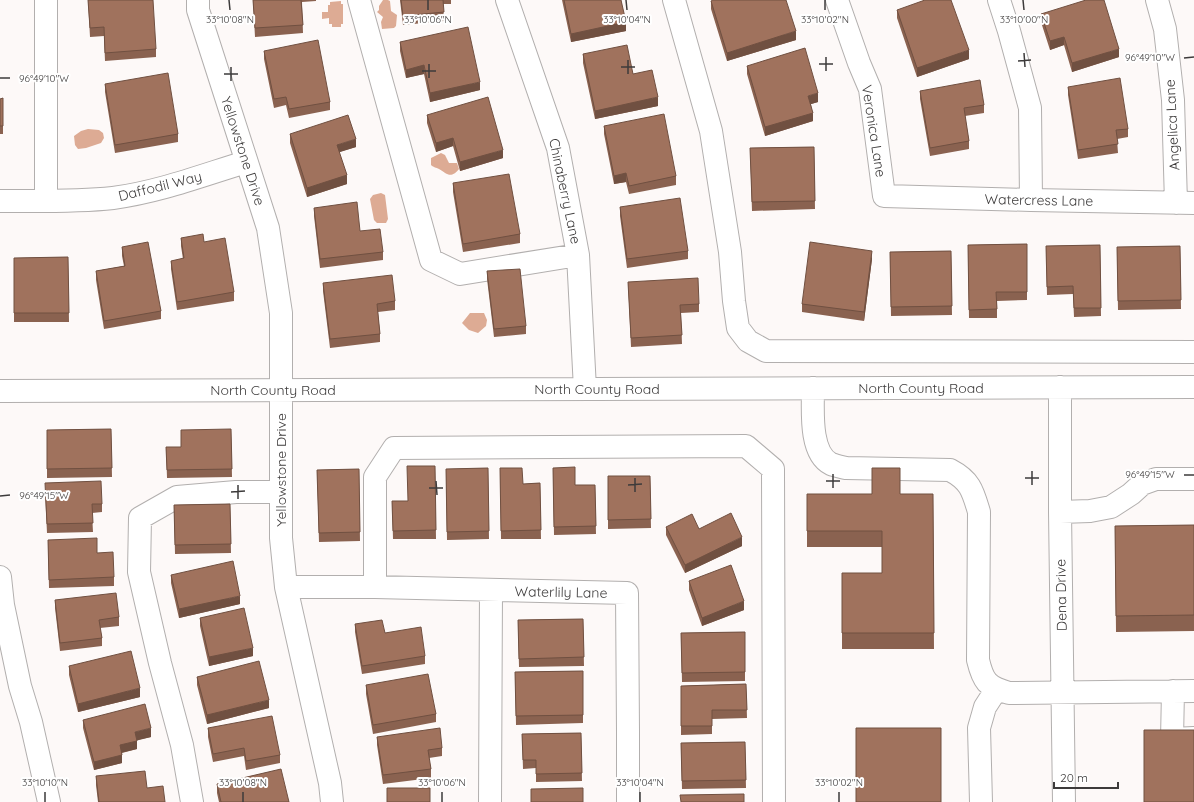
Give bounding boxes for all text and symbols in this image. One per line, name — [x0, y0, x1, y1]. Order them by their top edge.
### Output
text: 33°10'08"N — [206, 13, 254, 26]
text: 33°10'06"N — [404, 13, 452, 26]
text: 33°10'04"N — [603, 13, 651, 26]
text: 33°10'02"N — [801, 13, 849, 26]
text: 33°10'00"N — [1000, 13, 1048, 26]
text: 96°49'10"W — [1125, 51, 1175, 64]
text: 96°49'10"W — [19, 72, 69, 85]
street label: Angelica Lane — [1161, 79, 1183, 171]
street label: Veronica Lane — [858, 84, 890, 178]
street label: Yellowstone Drive — [217, 94, 269, 208]
street label: Chinaberry Lane — [545, 137, 585, 246]
street label: Daffodil Way — [116, 167, 204, 205]
street label: Watercress Lane — [985, 190, 1094, 210]
street label: North County Road — [858, 379, 984, 397]
street label: North County Road — [534, 380, 660, 398]
street label: North County Road — [210, 381, 336, 399]
street label: Yellowstone Drive — [272, 413, 290, 527]
text: 96°49'15"W — [1125, 468, 1175, 481]
text: 96°49'15"W — [19, 489, 69, 502]
street label: Dena Drive — [1051, 559, 1071, 631]
street label: Waterlily Lane — [514, 582, 608, 602]
scale bar — [1054, 764, 1118, 790]
text: 20 m — [1060, 770, 1088, 785]
text: 33°10'10"N — [22, 776, 68, 789]
text: 33°10'08"N — [219, 776, 267, 789]
text: 33°10'06"N — [418, 776, 466, 789]
text: 33°10'04"N — [616, 776, 664, 789]
text: 33°10'02"N — [815, 776, 863, 789]

